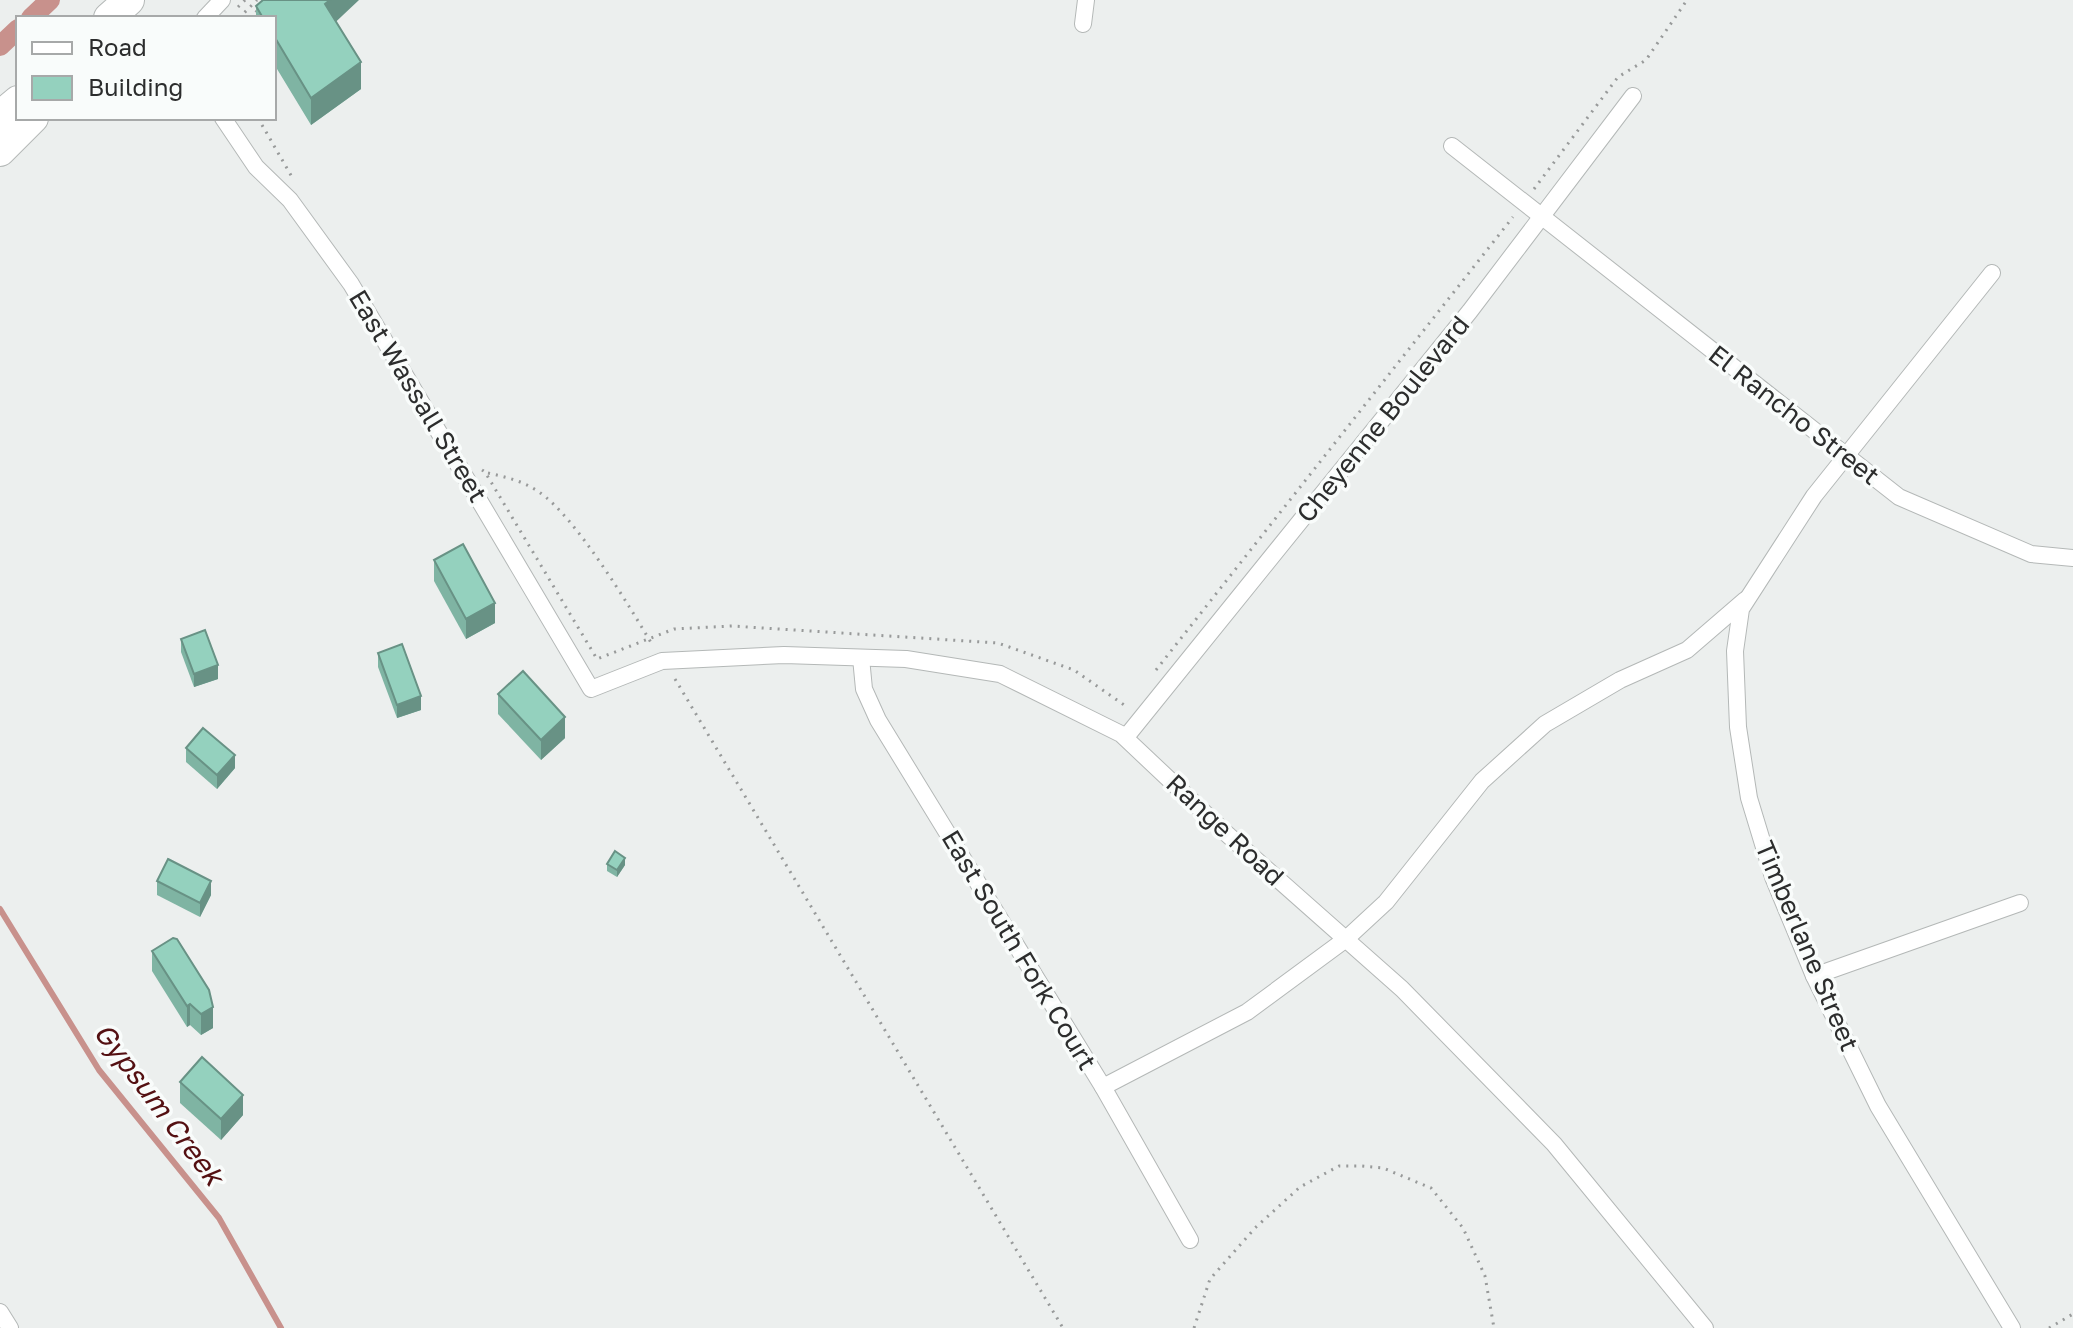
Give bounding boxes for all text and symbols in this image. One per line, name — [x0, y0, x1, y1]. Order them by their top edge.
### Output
legend — [16, 16, 276, 120]
text: Road — [88, 32, 147, 61]
text: Building — [88, 72, 183, 101]
street label: East Wassall Street — [343, 284, 494, 507]
street label: Cheyenne Boulevard — [1290, 309, 1475, 528]
street label: El Rancho Street — [1703, 338, 1886, 491]
street label: Range Road — [1160, 767, 1291, 892]
street label: East South Fork Court — [936, 824, 1103, 1075]
street label: Timberlane Street — [1749, 836, 1866, 1055]
water label: Gypsum Creek — [88, 1016, 233, 1194]

